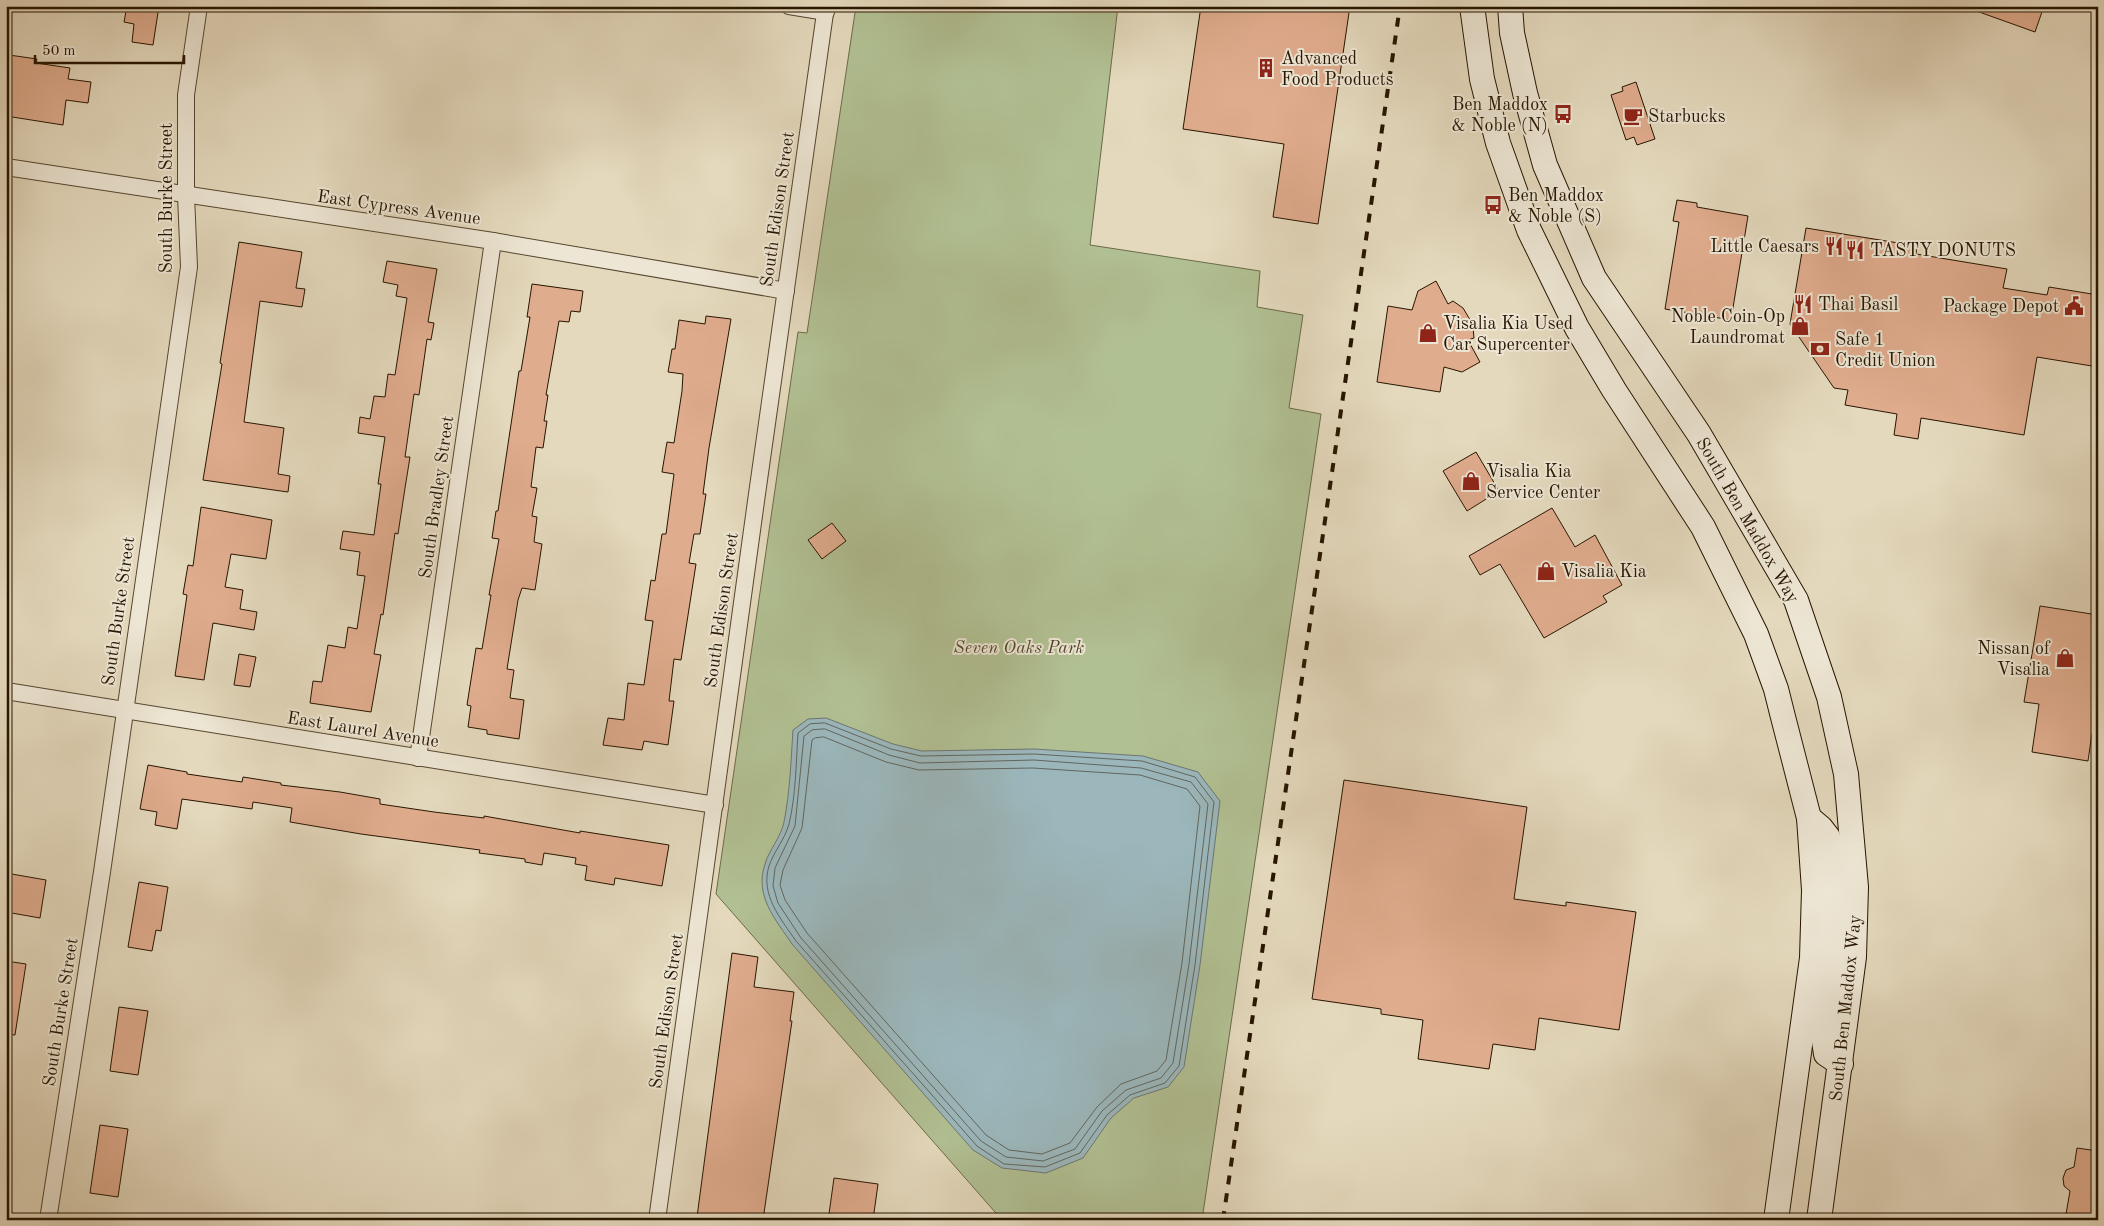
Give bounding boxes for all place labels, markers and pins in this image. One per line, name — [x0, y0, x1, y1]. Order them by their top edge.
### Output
place label: Advanced Food Products — [1281, 50, 1394, 89]
building icon: Advanced Food Products — [1255, 57, 1277, 79]
place label: Ben Maddox & Noble (N) — [1451, 96, 1548, 135]
bus stop icon: Ben Maddox & Noble (N) — [1552, 103, 1574, 125]
cafe icon: Starbucks — [1622, 105, 1644, 127]
place label: Starbucks — [1648, 108, 1726, 126]
place label: Ben Maddox & Noble (S) — [1508, 187, 1604, 226]
bus stop icon: Ben Maddox & Noble (S) — [1482, 194, 1504, 216]
restaurant icon: Little Caesars — [1823, 235, 1845, 257]
place label: Little Caesars — [1710, 238, 1819, 256]
restaurant icon: TASTY DONUTS — [1844, 239, 1866, 261]
place label: TASTY DONUTS — [1870, 242, 2016, 260]
restaurant icon: Thai Basil — [1792, 293, 1814, 315]
public building icon: Package Depot — [2063, 295, 2085, 317]
place label: Thai Basil — [1818, 296, 1898, 314]
place label: Package Depot — [1943, 298, 2059, 316]
place label: Noble Coin-Op Laundromat — [1671, 308, 1785, 347]
place label: Visalia Kia Used Car Supercenter — [1443, 315, 1573, 354]
shop icon: Noble Coin-Op Laundromat — [1789, 315, 1811, 337]
shop icon: Visalia Kia Used Car Supercenter — [1417, 322, 1439, 344]
place label: Safe 1 Credit Union — [1835, 331, 1936, 370]
bank icon: Safe 1 Credit Union — [1809, 338, 1831, 360]
place label: Visalia Kia Service Center — [1486, 463, 1601, 502]
shop icon: Visalia Kia Service Center — [1460, 470, 1482, 492]
shop icon: Visalia Kia — [1535, 560, 1557, 582]
place label: Visalia Kia — [1561, 563, 1647, 581]
place label: Nissan of Visalia — [1977, 640, 2051, 679]
shop icon: Nissan of Visalia — [2054, 647, 2076, 669]

